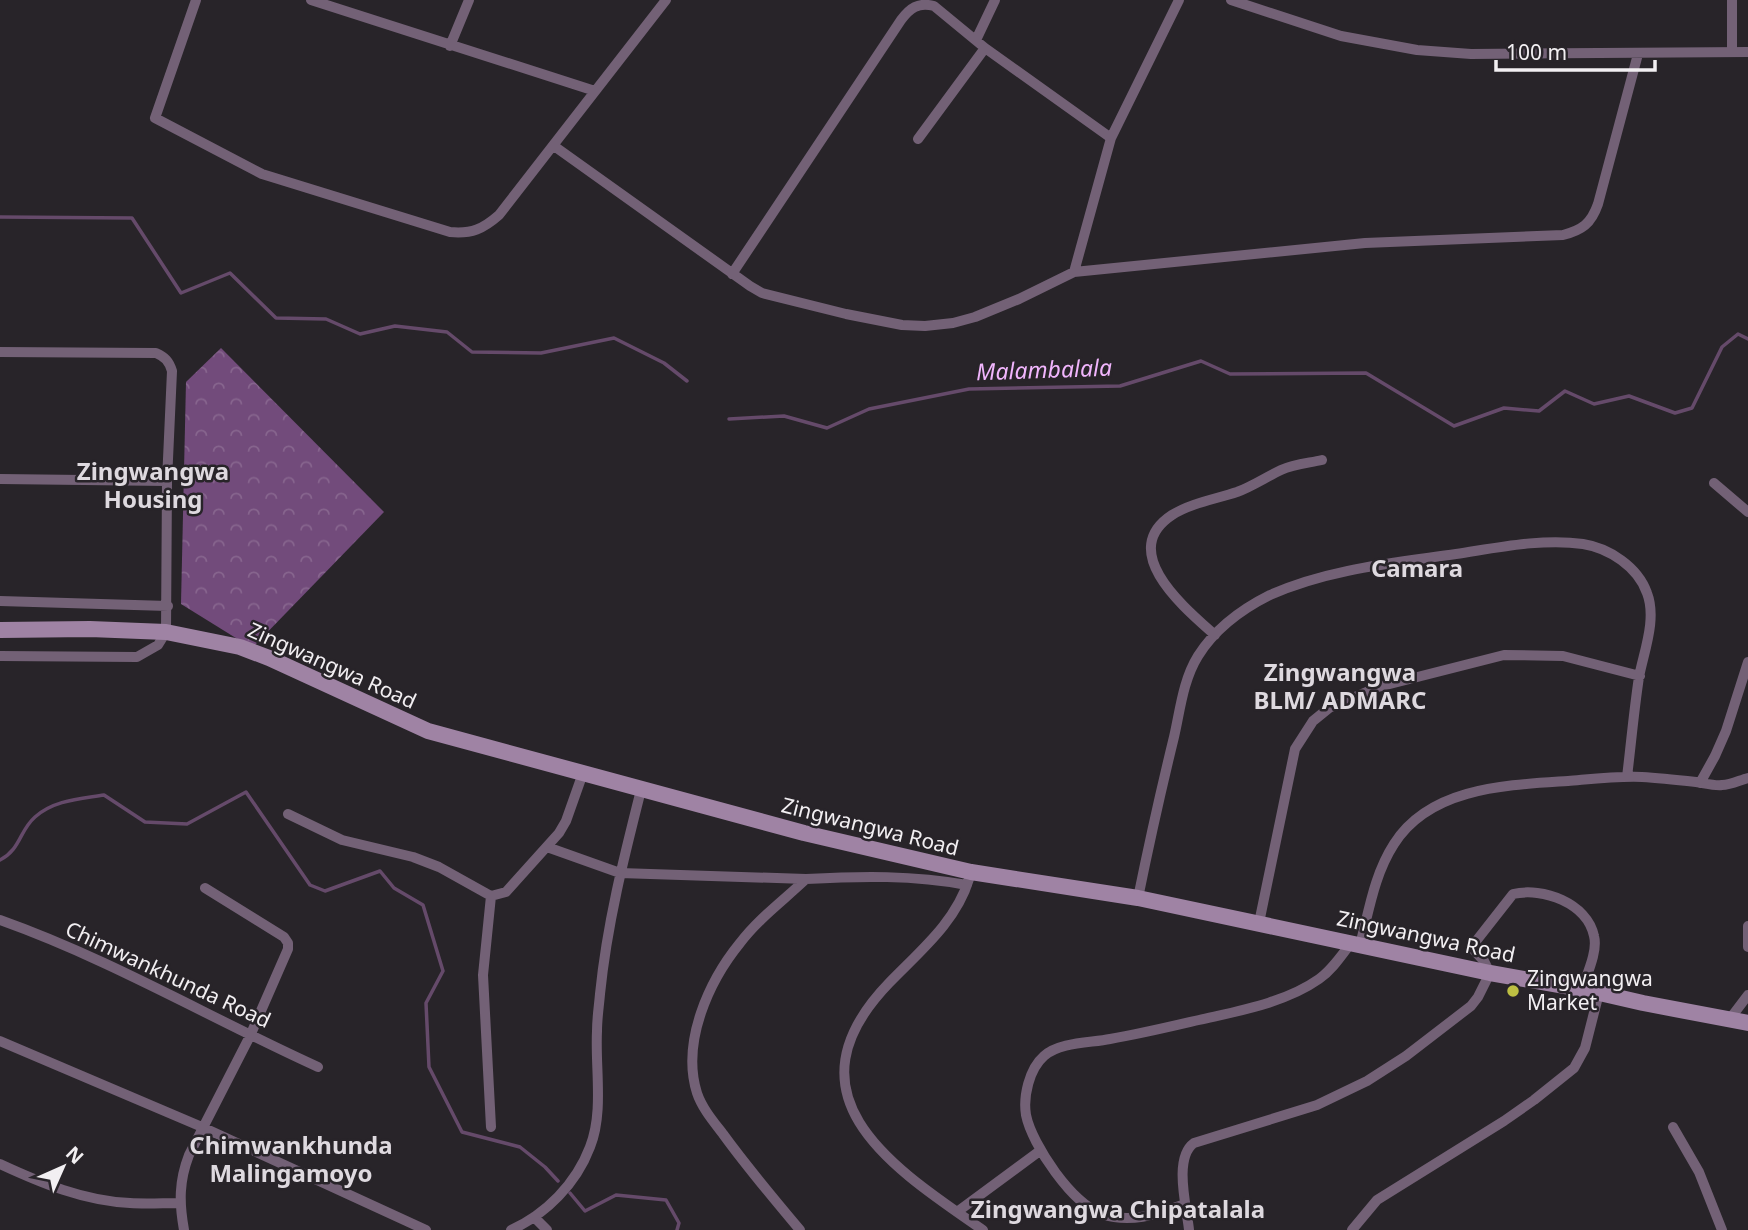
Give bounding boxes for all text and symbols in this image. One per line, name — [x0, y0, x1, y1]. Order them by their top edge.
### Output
scale bar — [1496, 28, 1655, 72]
text: 100 m — [1506, 38, 1567, 66]
water label: Malambalala — [975, 351, 1112, 387]
district label: Zingwangwa Housing — [77, 454, 229, 515]
district label: Camara — [1371, 551, 1463, 584]
street label: Zingwangwa Road — [244, 615, 421, 715]
district label: Zingwangwa BLM/ ADMARC — [1254, 655, 1426, 716]
street label: Zingwangwa Road — [779, 790, 962, 862]
street label: Zingwangwa Road — [1334, 903, 1518, 969]
street label: Chimwankhunda Road — [61, 914, 276, 1034]
place label: Zingwangwa Market — [1527, 964, 1653, 1016]
marker: Zingwangwa Market — [1505, 983, 1521, 999]
district label: Chimwankhunda Malingamoyo — [189, 1128, 393, 1189]
north arrow — [28, 1132, 98, 1202]
text: N — [60, 1140, 90, 1170]
district label: Zingwangwa Chipatalala — [971, 1192, 1265, 1225]

